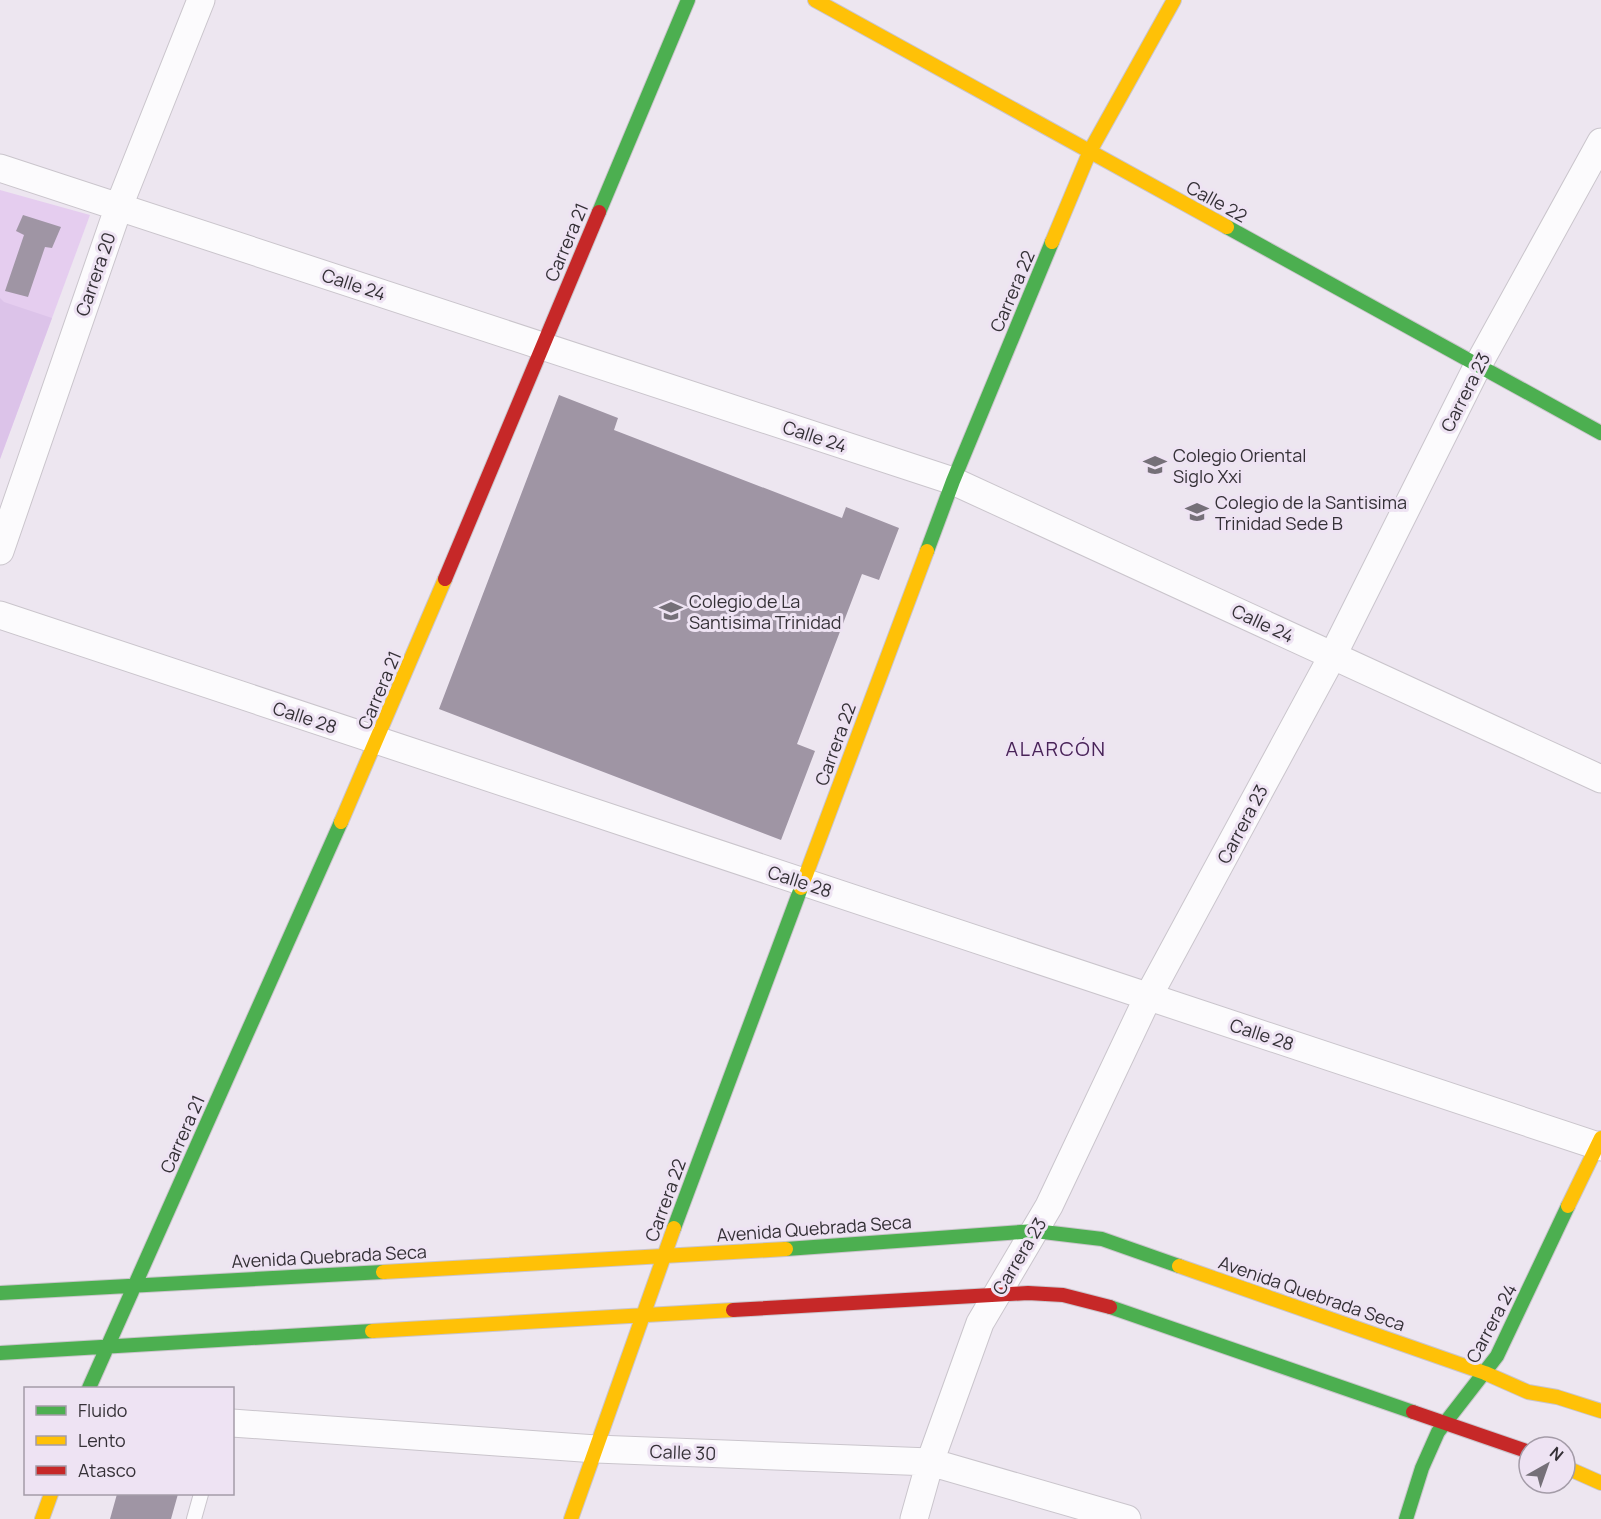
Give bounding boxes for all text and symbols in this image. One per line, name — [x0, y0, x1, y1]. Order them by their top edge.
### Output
street label: Calle 22 — [1182, 175, 1252, 227]
street label: Carrera 21 — [539, 199, 593, 285]
street label: Carrera 20 — [69, 229, 121, 319]
street label: Carrera 22 — [984, 247, 1040, 335]
street label: Calle 24 — [319, 262, 389, 306]
street label: Carrera 23 — [1435, 348, 1495, 436]
street label: Calle 24 — [780, 414, 850, 458]
place label: Colegio Oriental Siglo Xxi — [1173, 443, 1306, 488]
school or university icon: Colegio Oriental Siglo Xxi — [1142, 452, 1168, 478]
place label: Colegio de la Santisima Trinidad Sede B — [1215, 490, 1407, 535]
school or university icon: Colegio de la Santisima Trinidad Sede B — [1184, 499, 1210, 525]
place label: Colegio de La Santisima Trinidad — [689, 589, 841, 634]
school or university icon: Colegio de La Santisima Trinidad — [658, 598, 684, 624]
street label: Calle 24 — [1228, 598, 1298, 648]
street label: Carrera 21 — [352, 647, 406, 733]
street label: Calle 28 — [270, 695, 340, 739]
street label: Carrera 22 — [809, 699, 861, 789]
district label: ALARCÓN — [1006, 735, 1106, 762]
street label: Carrera 23 — [1211, 780, 1273, 868]
street label: Calle 28 — [765, 859, 835, 903]
street label: Calle 28 — [1227, 1012, 1297, 1056]
street label: Carrera 21 — [154, 1091, 210, 1177]
street label: Carrera 22 — [639, 1155, 691, 1245]
street label: Avenida Quebrada Seca — [716, 1209, 912, 1247]
street label: Carrera 23 — [987, 1213, 1051, 1299]
street label: Avenida Quebrada Seca — [231, 1239, 427, 1273]
street label: Avenida Quebrada Seca — [1216, 1250, 1408, 1336]
street label: Carrera 24 — [1460, 1279, 1522, 1367]
legend — [24, 1387, 234, 1495]
text: Fluido — [78, 1398, 127, 1422]
text: Lento — [78, 1428, 126, 1452]
north arrow — [1517, 1435, 1577, 1495]
street label: Calle 30 — [649, 1439, 717, 1465]
text: N — [1545, 1441, 1568, 1466]
text: Atasco — [78, 1458, 136, 1482]

